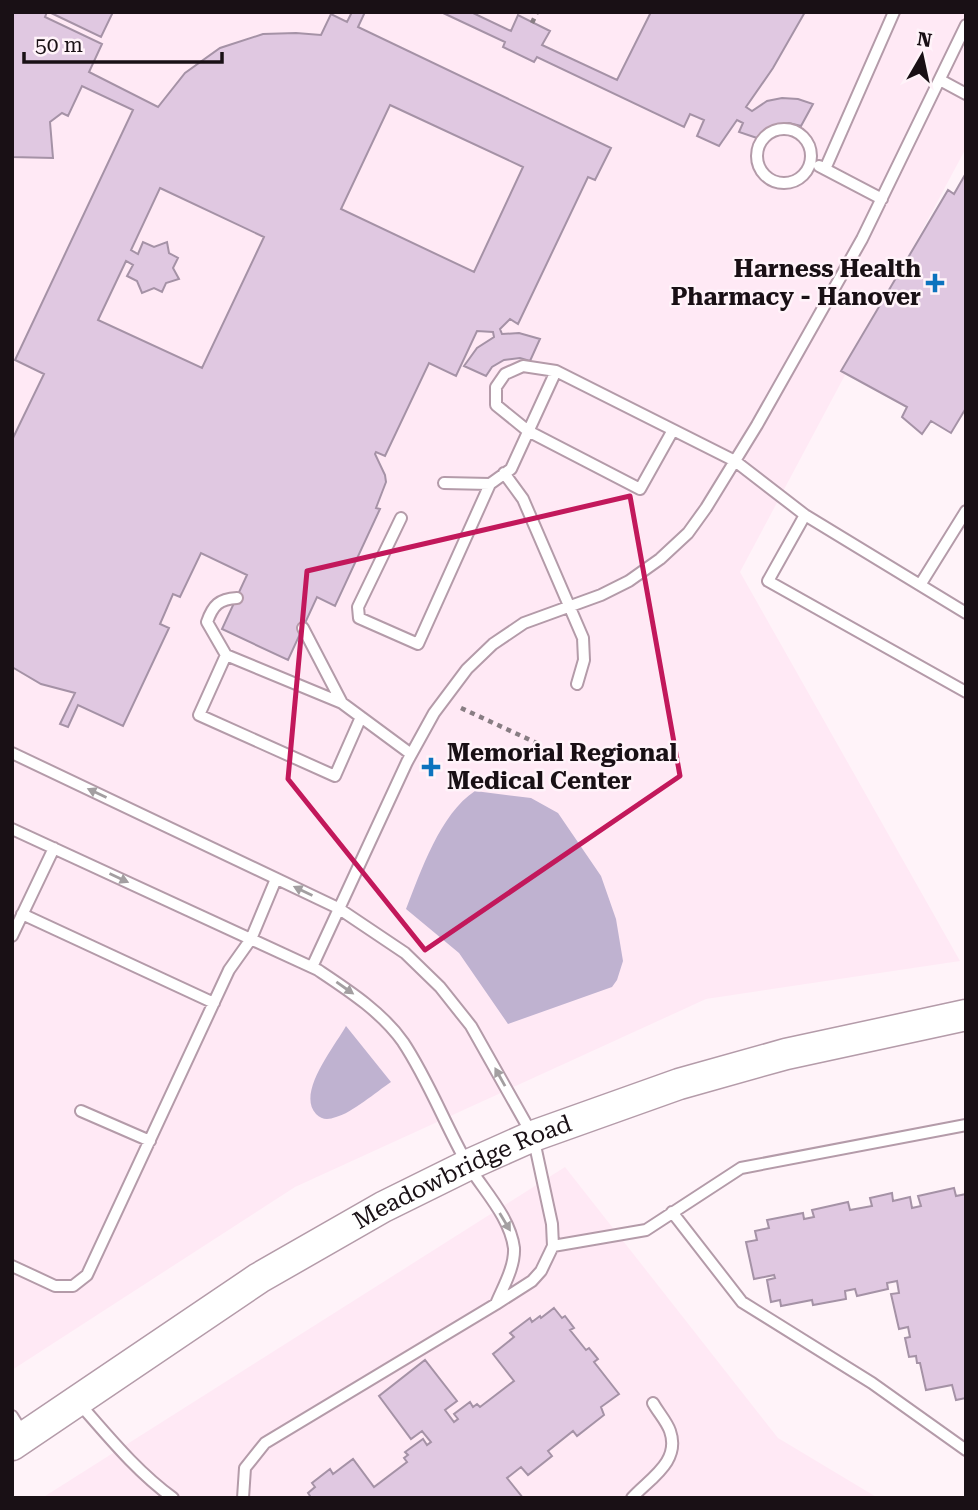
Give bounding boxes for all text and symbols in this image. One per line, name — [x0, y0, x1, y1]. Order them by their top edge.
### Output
scale bar — [24, 21, 222, 65]
north arrow — [887, 21, 957, 91]
text: N — [916, 27, 934, 52]
text: 50 m — [35, 33, 83, 57]
place label: Harness Health Pharmacy - Hanover — [671, 255, 921, 311]
marker: Harness Health Pharmacy - Hanover — [927, 275, 943, 291]
place label: Memorial Regional Medical Center — [447, 739, 677, 795]
marker: Memorial Regional Medical Center — [421, 757, 441, 777]
one-way arrow — [87, 788, 108, 799]
one-way arrow — [109, 872, 129, 884]
one-way arrow — [293, 886, 313, 897]
one-way arrow — [336, 981, 354, 995]
one-way arrow — [494, 1067, 506, 1086]
street label: Meadowbridge Road — [348, 1109, 575, 1235]
one-way arrow — [499, 1213, 511, 1232]

